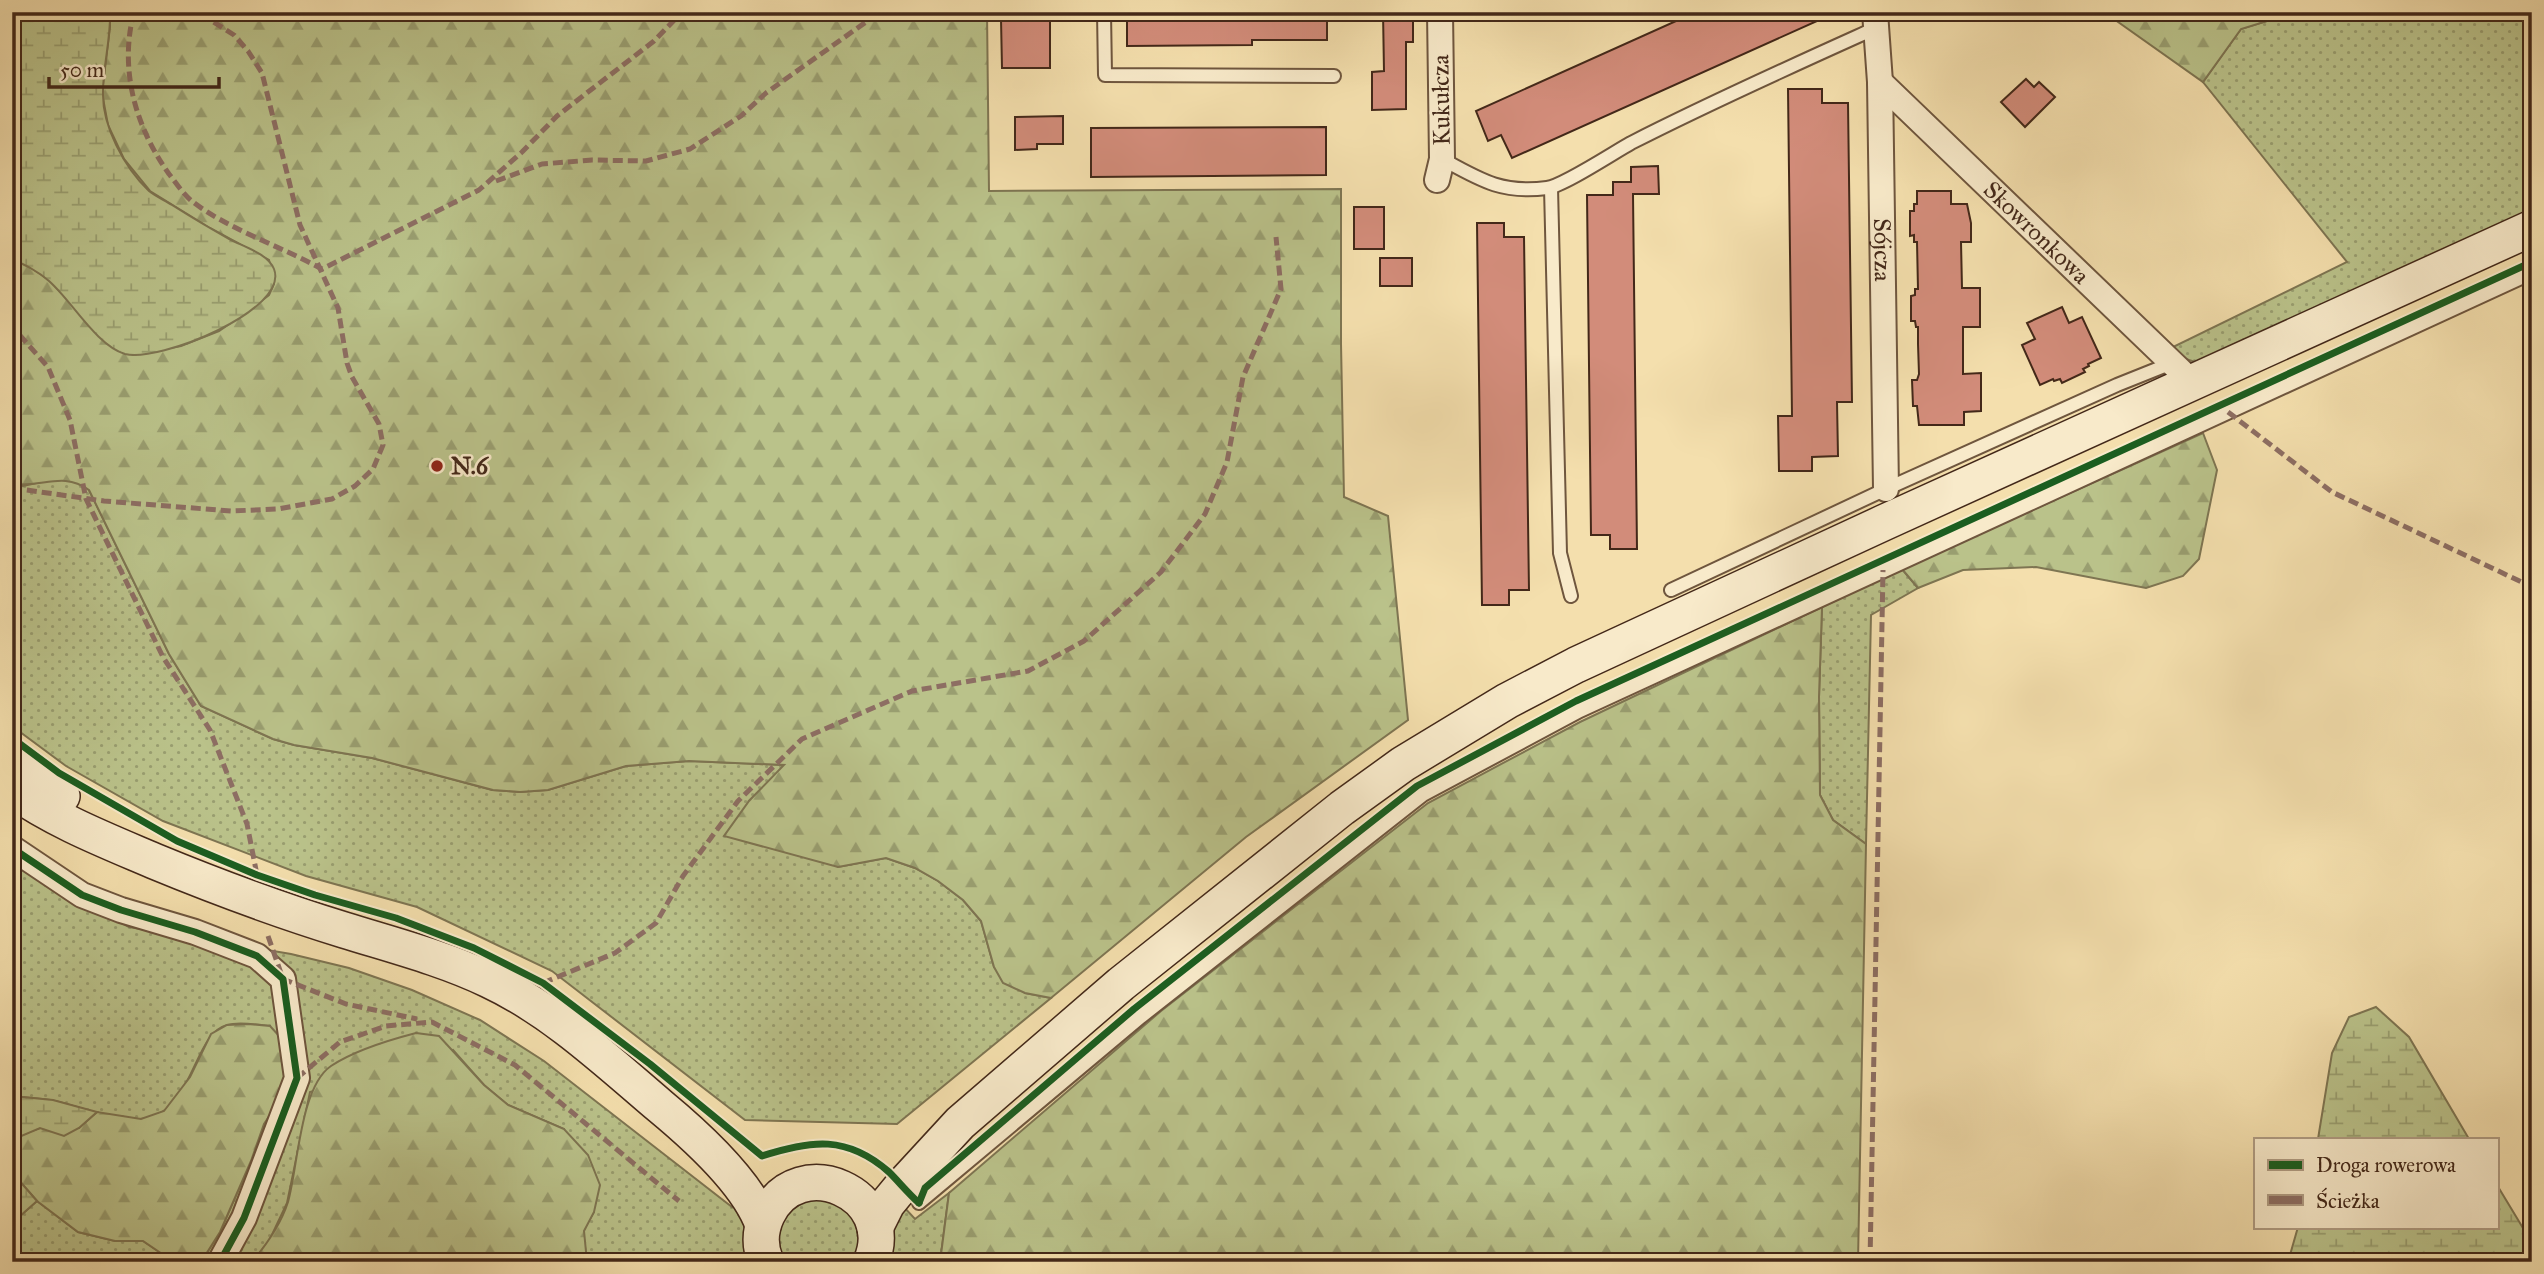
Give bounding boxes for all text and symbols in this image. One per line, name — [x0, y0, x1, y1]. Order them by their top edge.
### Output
scale bar — [49, 46, 219, 90]
street label: Kukułcza — [1425, 53, 1457, 146]
text: 50 m — [60, 57, 105, 83]
street label: Skowronkowa — [1977, 175, 2096, 291]
street label: Sójcza — [1867, 218, 1898, 283]
place label: N.6 — [451, 451, 490, 481]
marker: N.6 — [429, 458, 445, 474]
legend — [2254, 1138, 2498, 1228]
text: Droga rowerowa — [2316, 1152, 2456, 1178]
text: Ścieżka — [2316, 1187, 2380, 1214]

